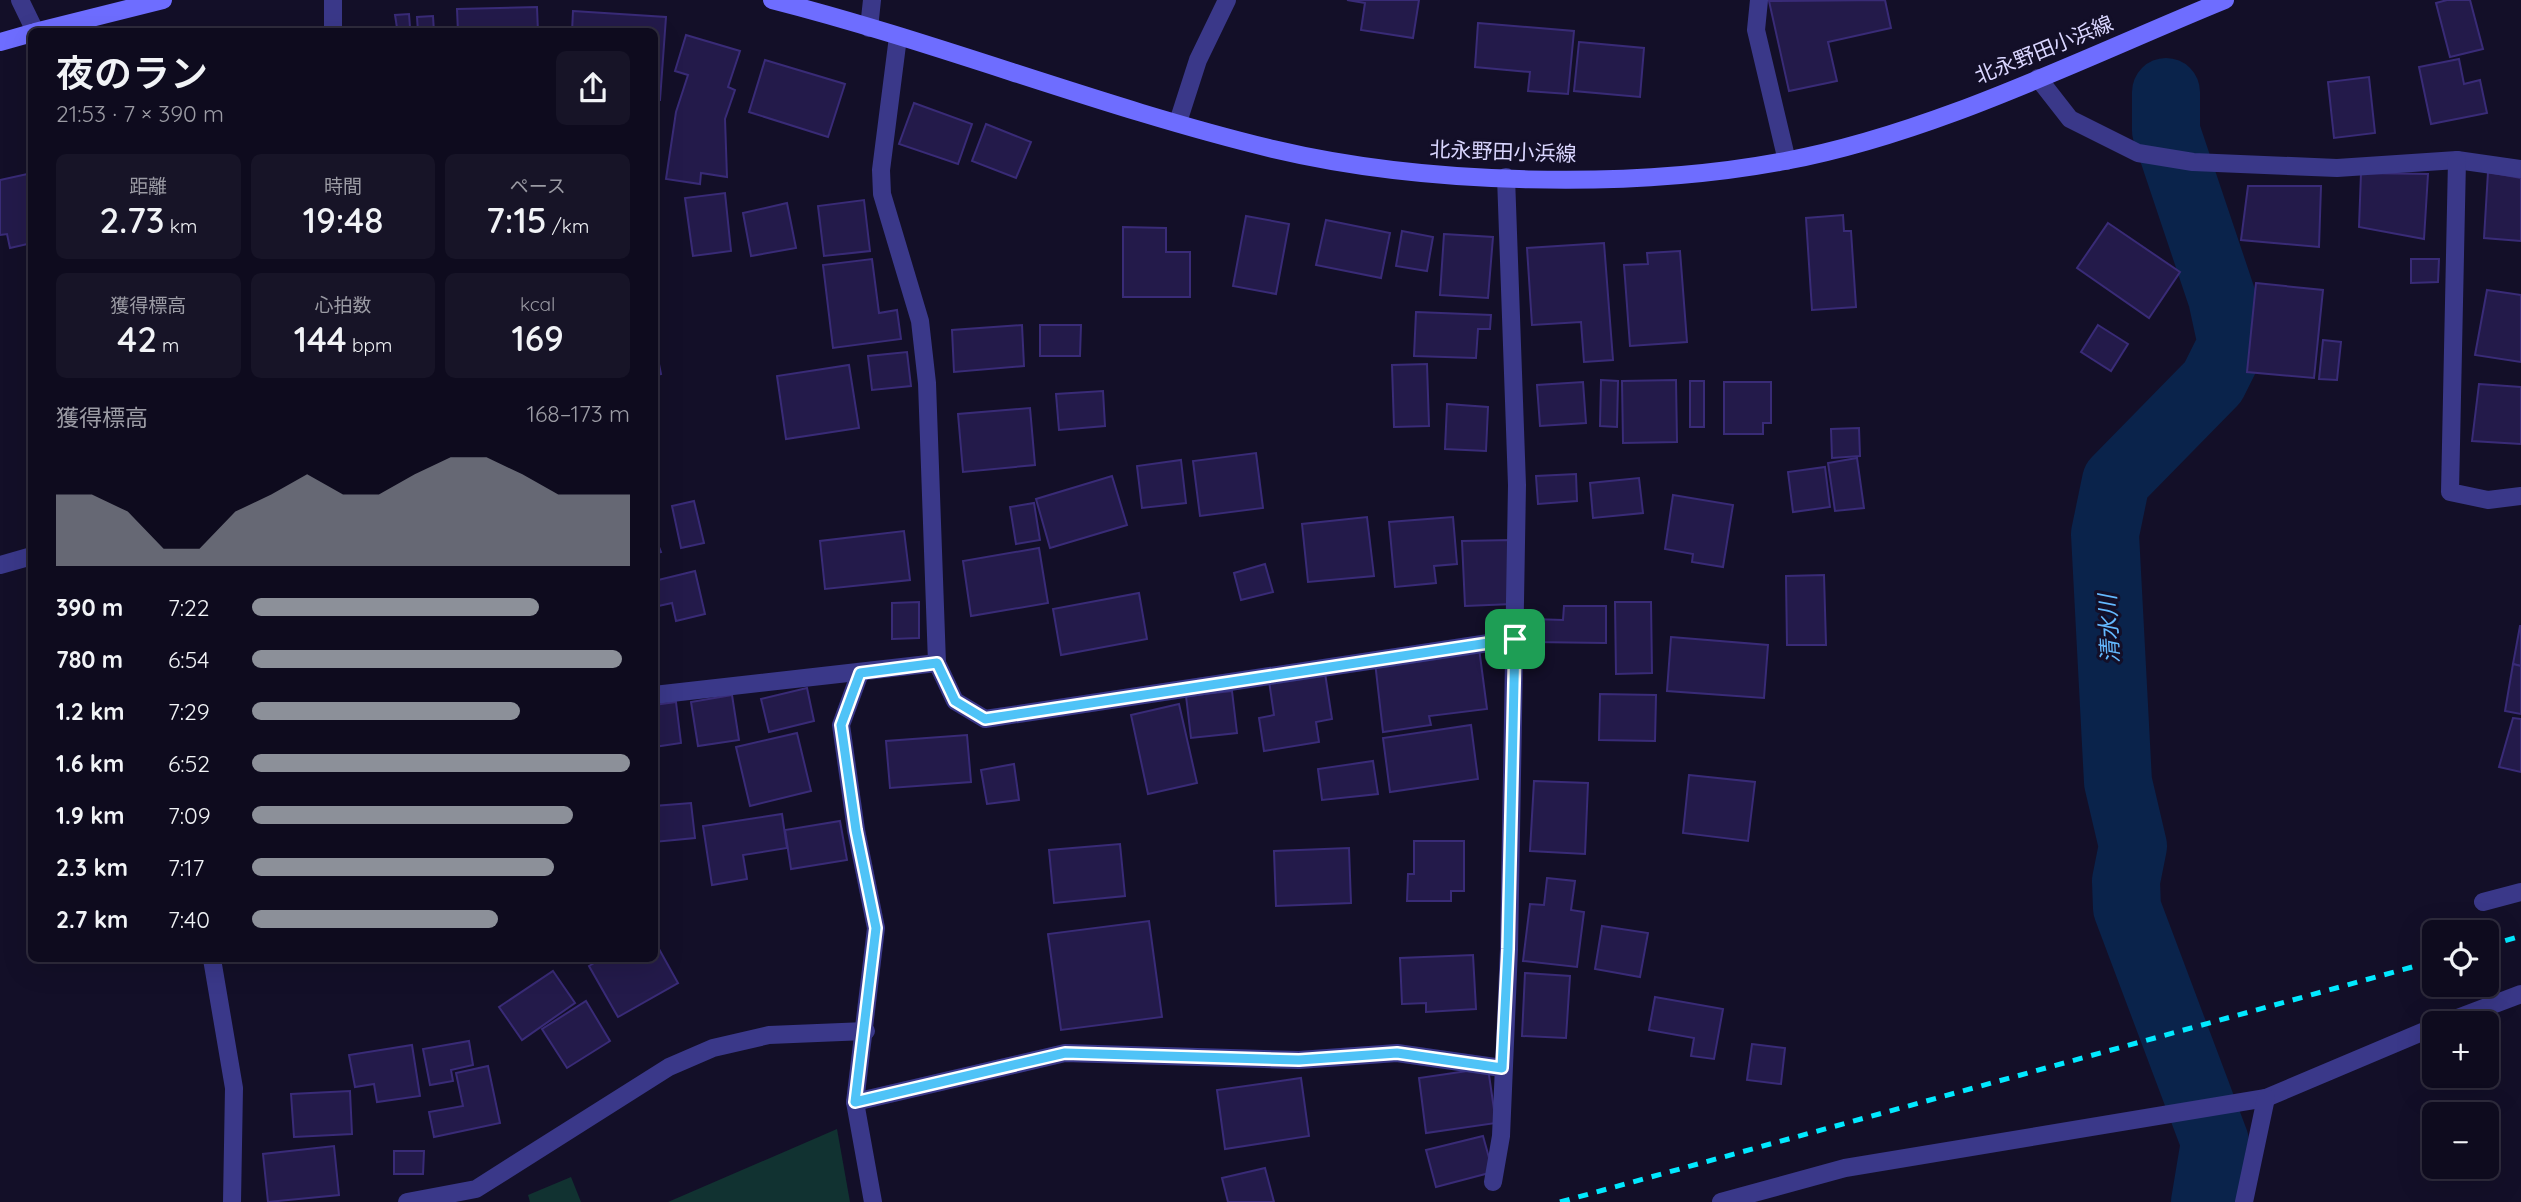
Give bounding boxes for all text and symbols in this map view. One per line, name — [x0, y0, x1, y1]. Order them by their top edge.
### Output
street label: 北永野田小浜線 — [1971, 9, 2117, 89]
text: 夜のラン — [56, 49, 208, 97]
button: share — [556, 51, 630, 125]
text: 21:53 · 7 × 390 m — [56, 99, 224, 128]
street label: 北永野田小浜線 — [1429, 135, 1577, 167]
text: 距離 — [129, 174, 167, 198]
text: 時間 — [324, 174, 362, 198]
text: ペース — [510, 174, 566, 198]
text: 2.73 — [99, 198, 165, 242]
text: 19:48 — [303, 198, 383, 242]
text: 7:15 — [486, 198, 547, 242]
text: km — [165, 214, 197, 238]
text: /km — [547, 214, 589, 238]
text: kcal — [520, 292, 555, 316]
text: 獲得標高 — [110, 293, 186, 317]
text: 心拍数 — [314, 293, 372, 317]
text: 169 — [511, 316, 564, 360]
text: 42 — [117, 317, 157, 361]
text: 144 — [294, 317, 347, 361]
text: m — [157, 333, 179, 357]
text: bpm — [347, 333, 392, 357]
text: 168–173 m — [526, 399, 630, 428]
text: 獲得標高 — [56, 403, 148, 432]
water label: 清水川 — [2092, 591, 2125, 664]
text: 390 m — [56, 593, 123, 622]
text: 7:22 — [168, 593, 210, 622]
pin — [1485, 609, 1545, 669]
icon: arrive — [1496, 620, 1534, 658]
text: 780 m — [56, 645, 123, 674]
text: 6:54 — [168, 645, 209, 674]
text: 1.2 km — [56, 697, 125, 726]
text: 7:29 — [168, 697, 210, 726]
text: 1.6 km — [56, 749, 124, 778]
text: 6:52 — [168, 749, 210, 778]
text: 1.9 km — [56, 801, 124, 830]
text: 7:09 — [168, 801, 211, 830]
text: 2.3 km — [56, 853, 128, 882]
text: 7:17 — [168, 853, 204, 882]
text: 2.7 km — [56, 905, 128, 934]
text: 7:40 — [168, 905, 210, 934]
map controls — [2422, 920, 2499, 1179]
button: locate — [2422, 920, 2499, 997]
button: + — [2422, 1011, 2499, 1088]
button: − — [2422, 1102, 2499, 1179]

